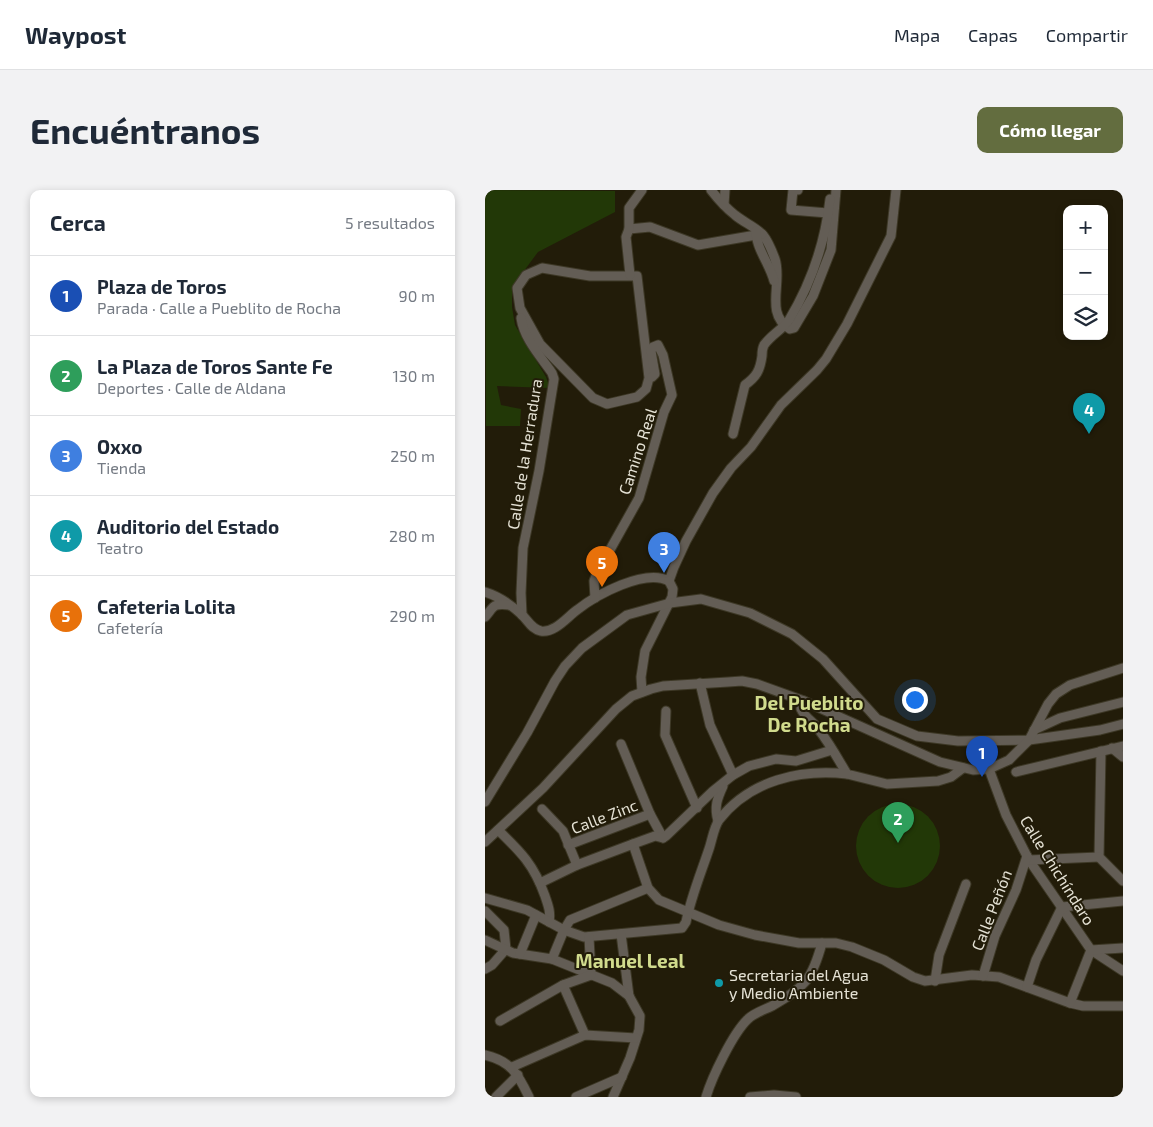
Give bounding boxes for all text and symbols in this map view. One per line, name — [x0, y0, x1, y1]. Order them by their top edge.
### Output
text: Waypost — [25, 20, 126, 49]
text: Mapa — [894, 24, 940, 46]
text: Capas — [968, 24, 1018, 46]
text: Compartir — [1046, 24, 1128, 46]
button: Cómo llegar — [977, 107, 1123, 153]
text: Encuéntranos — [30, 109, 260, 151]
map controls — [1063, 205, 1108, 340]
button: + — [1063, 205, 1108, 250]
text: Cerca — [50, 210, 106, 235]
text: 5 resultados — [345, 213, 435, 232]
button: − — [1063, 250, 1108, 295]
text: Plaza de Toros — [97, 275, 226, 298]
text: 1 — [63, 286, 69, 305]
text: 90 m — [399, 286, 435, 305]
button: layers — [1063, 295, 1108, 340]
text: Parada · Calle a Pueblito de Rocha — [97, 298, 341, 317]
text: La Plaza de Toros Sante Fe — [97, 355, 333, 378]
text: 2 — [61, 366, 71, 385]
text: 130 m — [393, 366, 435, 385]
street label: Calle de la Herradura — [503, 377, 545, 531]
text: Deportes · Calle de Aldana — [97, 378, 286, 397]
pin: 4 — [1073, 393, 1105, 434]
street label: Camino Real — [614, 405, 660, 497]
text: Oxxo — [97, 435, 143, 458]
text: 3 — [61, 446, 71, 465]
text: 250 m — [390, 446, 435, 465]
text: Tienda — [97, 458, 146, 477]
text: Auditorio del Estado — [97, 515, 279, 538]
text: 4 — [61, 526, 71, 545]
text: 280 m — [389, 526, 435, 545]
pin: 3 — [648, 532, 680, 573]
text: Teatro — [97, 538, 143, 557]
pin: 5 — [586, 546, 618, 587]
text: Cafeteria Lolita — [97, 595, 236, 618]
text: 5 — [62, 606, 70, 625]
text: 290 m — [390, 606, 435, 625]
text: Cafetería — [97, 618, 163, 637]
your location — [902, 687, 928, 713]
district label: Del Pueblito De Rocha — [754, 691, 864, 736]
pin: 1 — [966, 736, 998, 777]
street label: Calle Zinc — [568, 795, 640, 837]
pin: 2 — [882, 802, 914, 843]
street label: Calle Chichíndaro — [1017, 812, 1099, 928]
street label: Calle Peñón — [967, 867, 1015, 953]
district label: Manuel Leal — [575, 949, 686, 972]
place label: Secretaria del Agua y Medio Ambiente — [729, 965, 869, 1002]
marker: Secretaria del Agua y Medio Ambiente — [713, 977, 725, 989]

